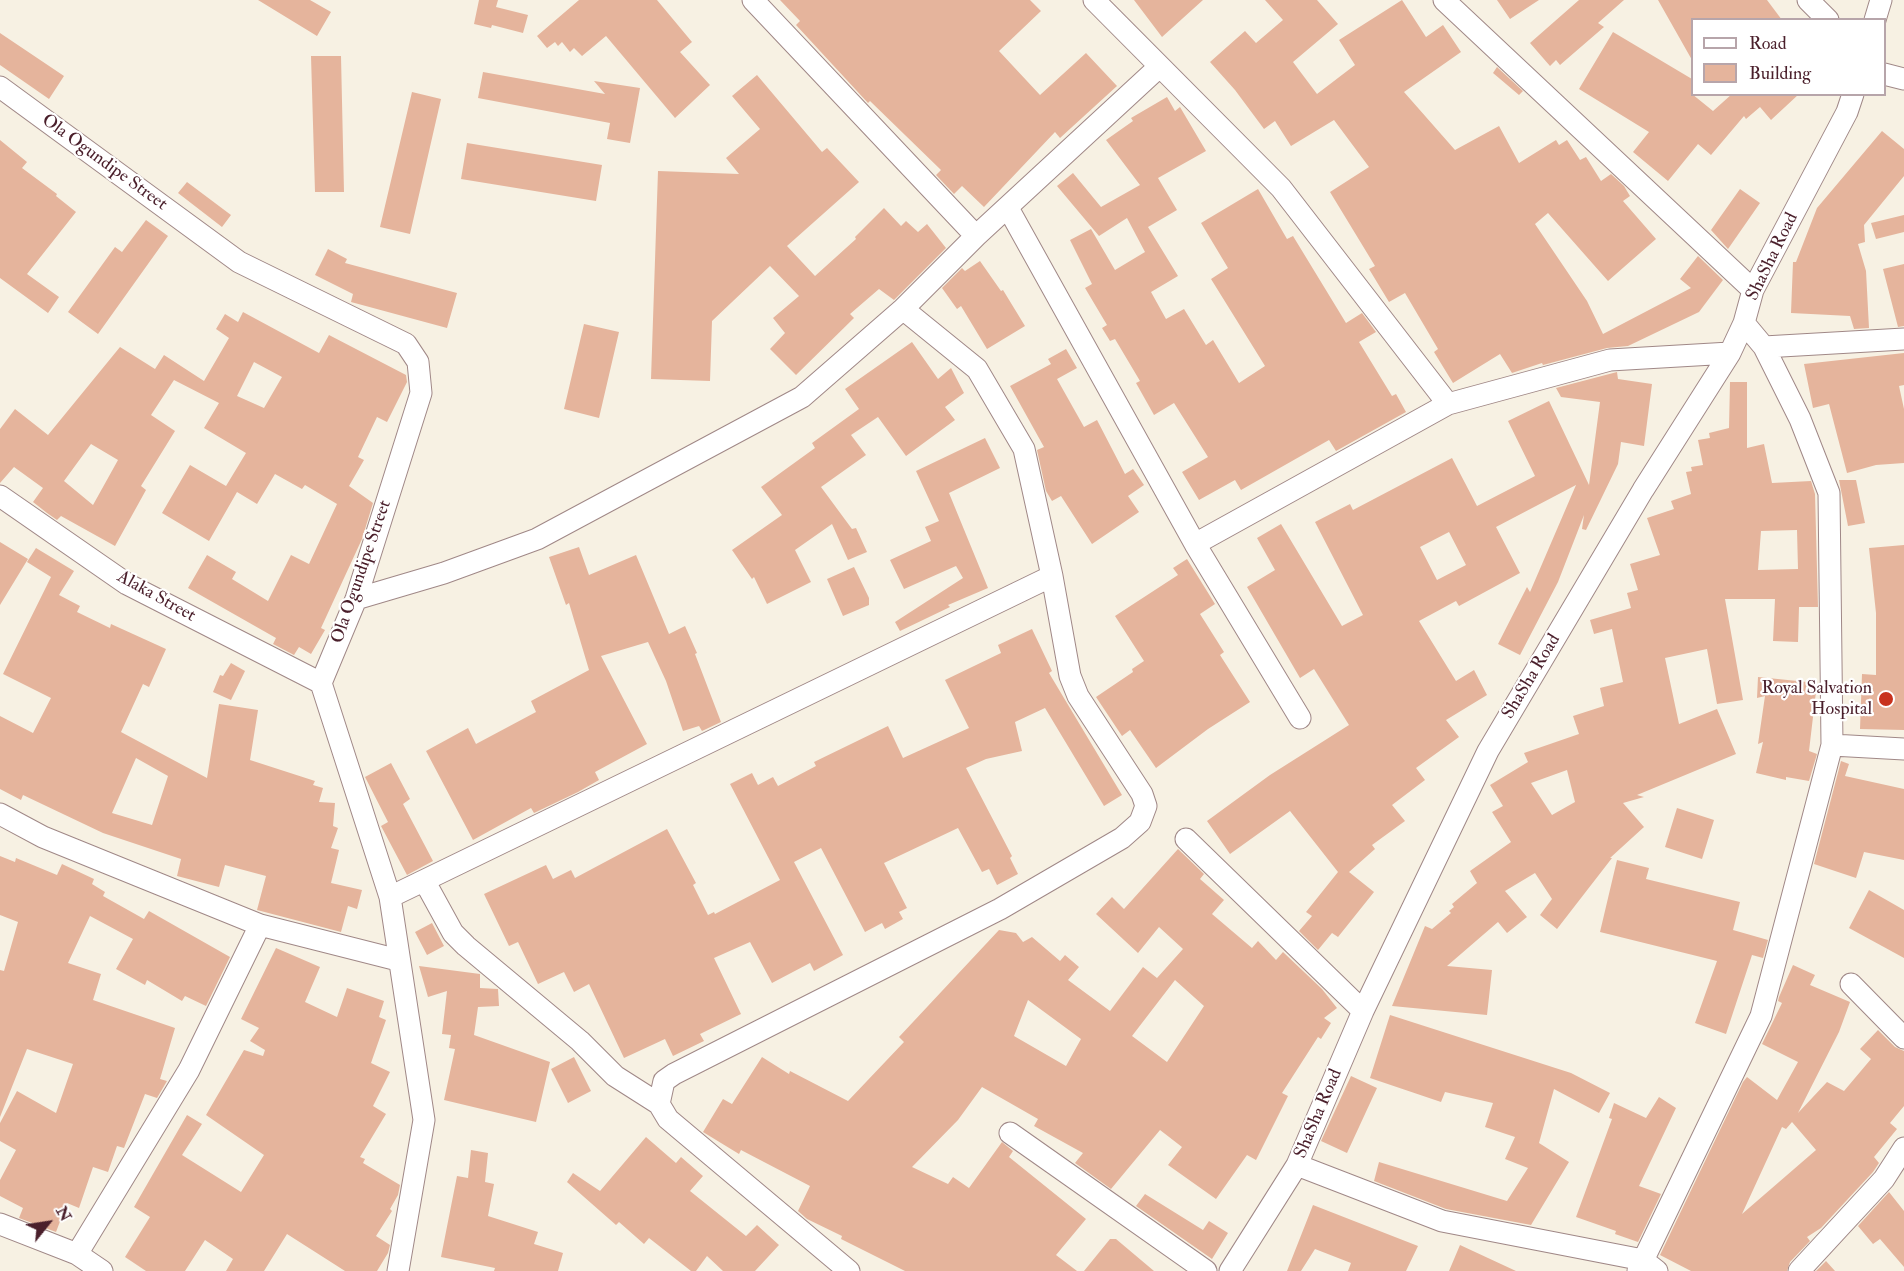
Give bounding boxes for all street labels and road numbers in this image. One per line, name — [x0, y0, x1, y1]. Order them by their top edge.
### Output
street label: Ola Ogundipe Street — [37, 110, 171, 216]
street label: ShaSha Road — [1742, 210, 1804, 304]
street label: Ola Ogundipe Street — [327, 498, 397, 646]
street label: Alaka Street — [113, 567, 199, 627]
street label: ShaSha Road — [1498, 631, 1566, 723]
street label: ShaSha Road — [1290, 1066, 1348, 1162]

